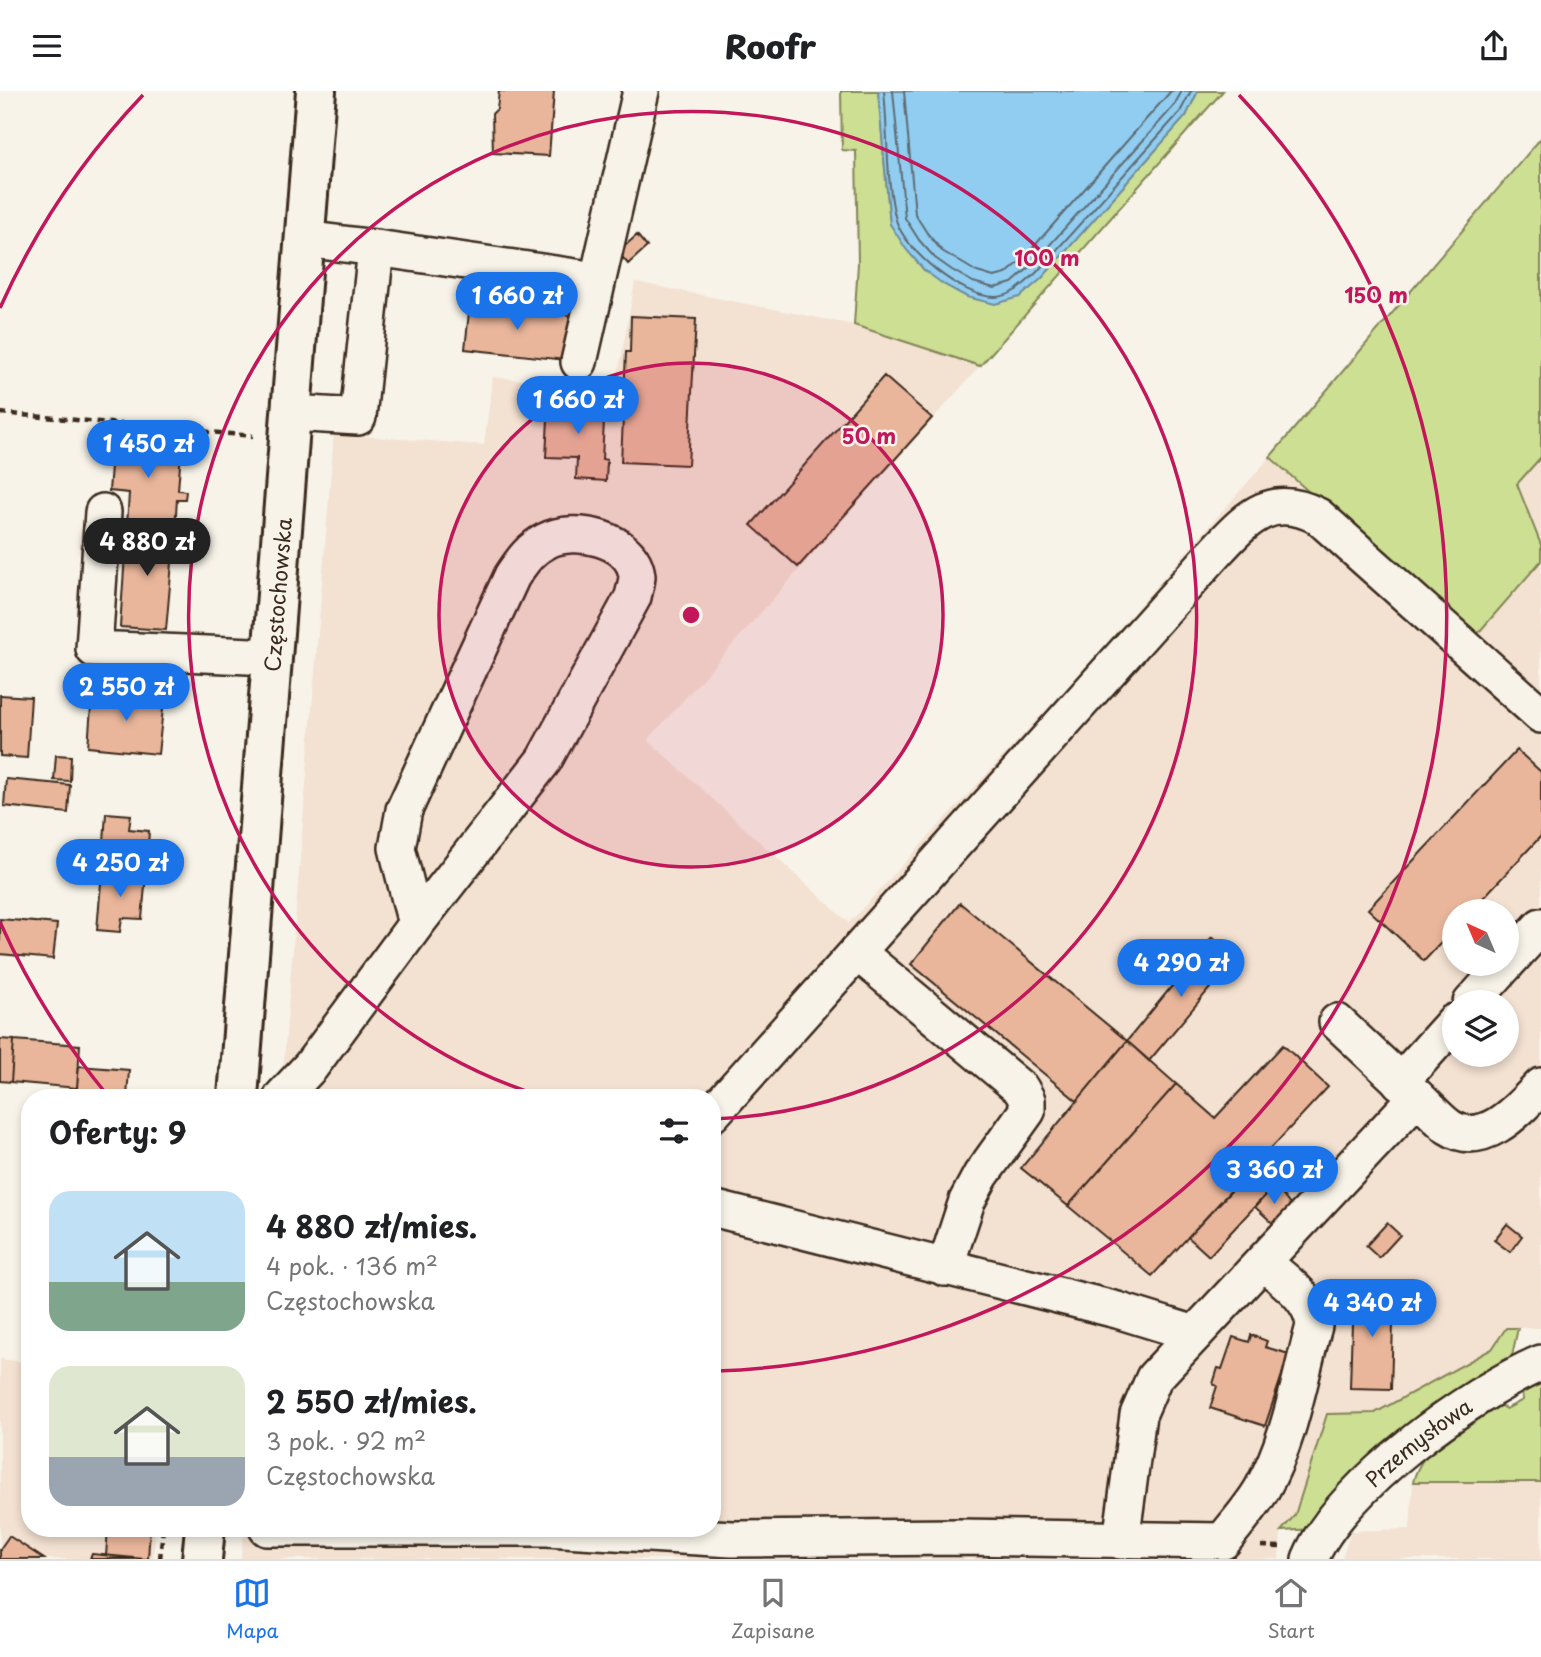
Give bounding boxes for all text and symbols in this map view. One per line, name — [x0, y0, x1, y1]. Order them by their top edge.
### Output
text: Roofr — [725, 22, 816, 70]
icon: menu — [28, 27, 66, 65]
icon: share — [1475, 27, 1513, 65]
text: 100 m — [1014, 241, 1080, 273]
pin: 1 660 zł — [445, 273, 589, 332]
text: 1 660 zł — [472, 277, 562, 312]
text: 150 m — [1344, 278, 1408, 310]
pin: 1 660 zł — [506, 377, 650, 436]
text: 1 660 zł — [533, 381, 623, 416]
text: 50 m — [842, 419, 896, 451]
pin: 1 450 zł — [76, 421, 220, 480]
text: 1 450 zł — [103, 425, 193, 460]
street label: Częstochowska — [255, 516, 299, 673]
pin: 4 880 zł — [75, 519, 219, 578]
text: 4 880 zł — [99, 523, 195, 558]
centre of rings — [679, 603, 703, 627]
pin: 2 550 zł — [54, 663, 198, 723]
text: 2 550 zł — [79, 668, 173, 703]
pin: 4 250 zł — [48, 839, 192, 899]
text: 4 250 zł — [72, 844, 168, 879]
north arrow — [1442, 899, 1519, 977]
map controls — [1442, 899, 1519, 1067]
pin: 4 290 zł — [1109, 939, 1253, 999]
text: 4 290 zł — [1133, 944, 1229, 979]
button: layers — [1442, 990, 1519, 1067]
text: Oferty: 9 — [49, 1109, 187, 1154]
icon: filters — [655, 1112, 693, 1150]
pin: 3 360 zł — [1202, 1147, 1346, 1206]
text: 3 360 zł — [1226, 1151, 1322, 1186]
text: 4 880 zł/mies. — [266, 1203, 477, 1248]
icon: home — [105, 1219, 189, 1303]
text: 4 pok. · 136 m² — [266, 1248, 438, 1283]
pin: 4 340 zł — [1300, 1279, 1444, 1339]
text: Częstochowska — [266, 1283, 435, 1318]
text: 4 340 zł — [1323, 1284, 1421, 1319]
text: 2 550 zł/mies. — [266, 1378, 477, 1423]
street label: Przemysłowa — [1357, 1389, 1478, 1494]
icon: home — [105, 1394, 189, 1478]
text: 3 pok. · 92 m² — [266, 1423, 426, 1458]
text: Częstochowska — [266, 1458, 435, 1493]
tab: Mapa — [226, 1574, 279, 1644]
tab: Zapisane — [731, 1574, 815, 1644]
tab: Start — [1267, 1574, 1315, 1644]

